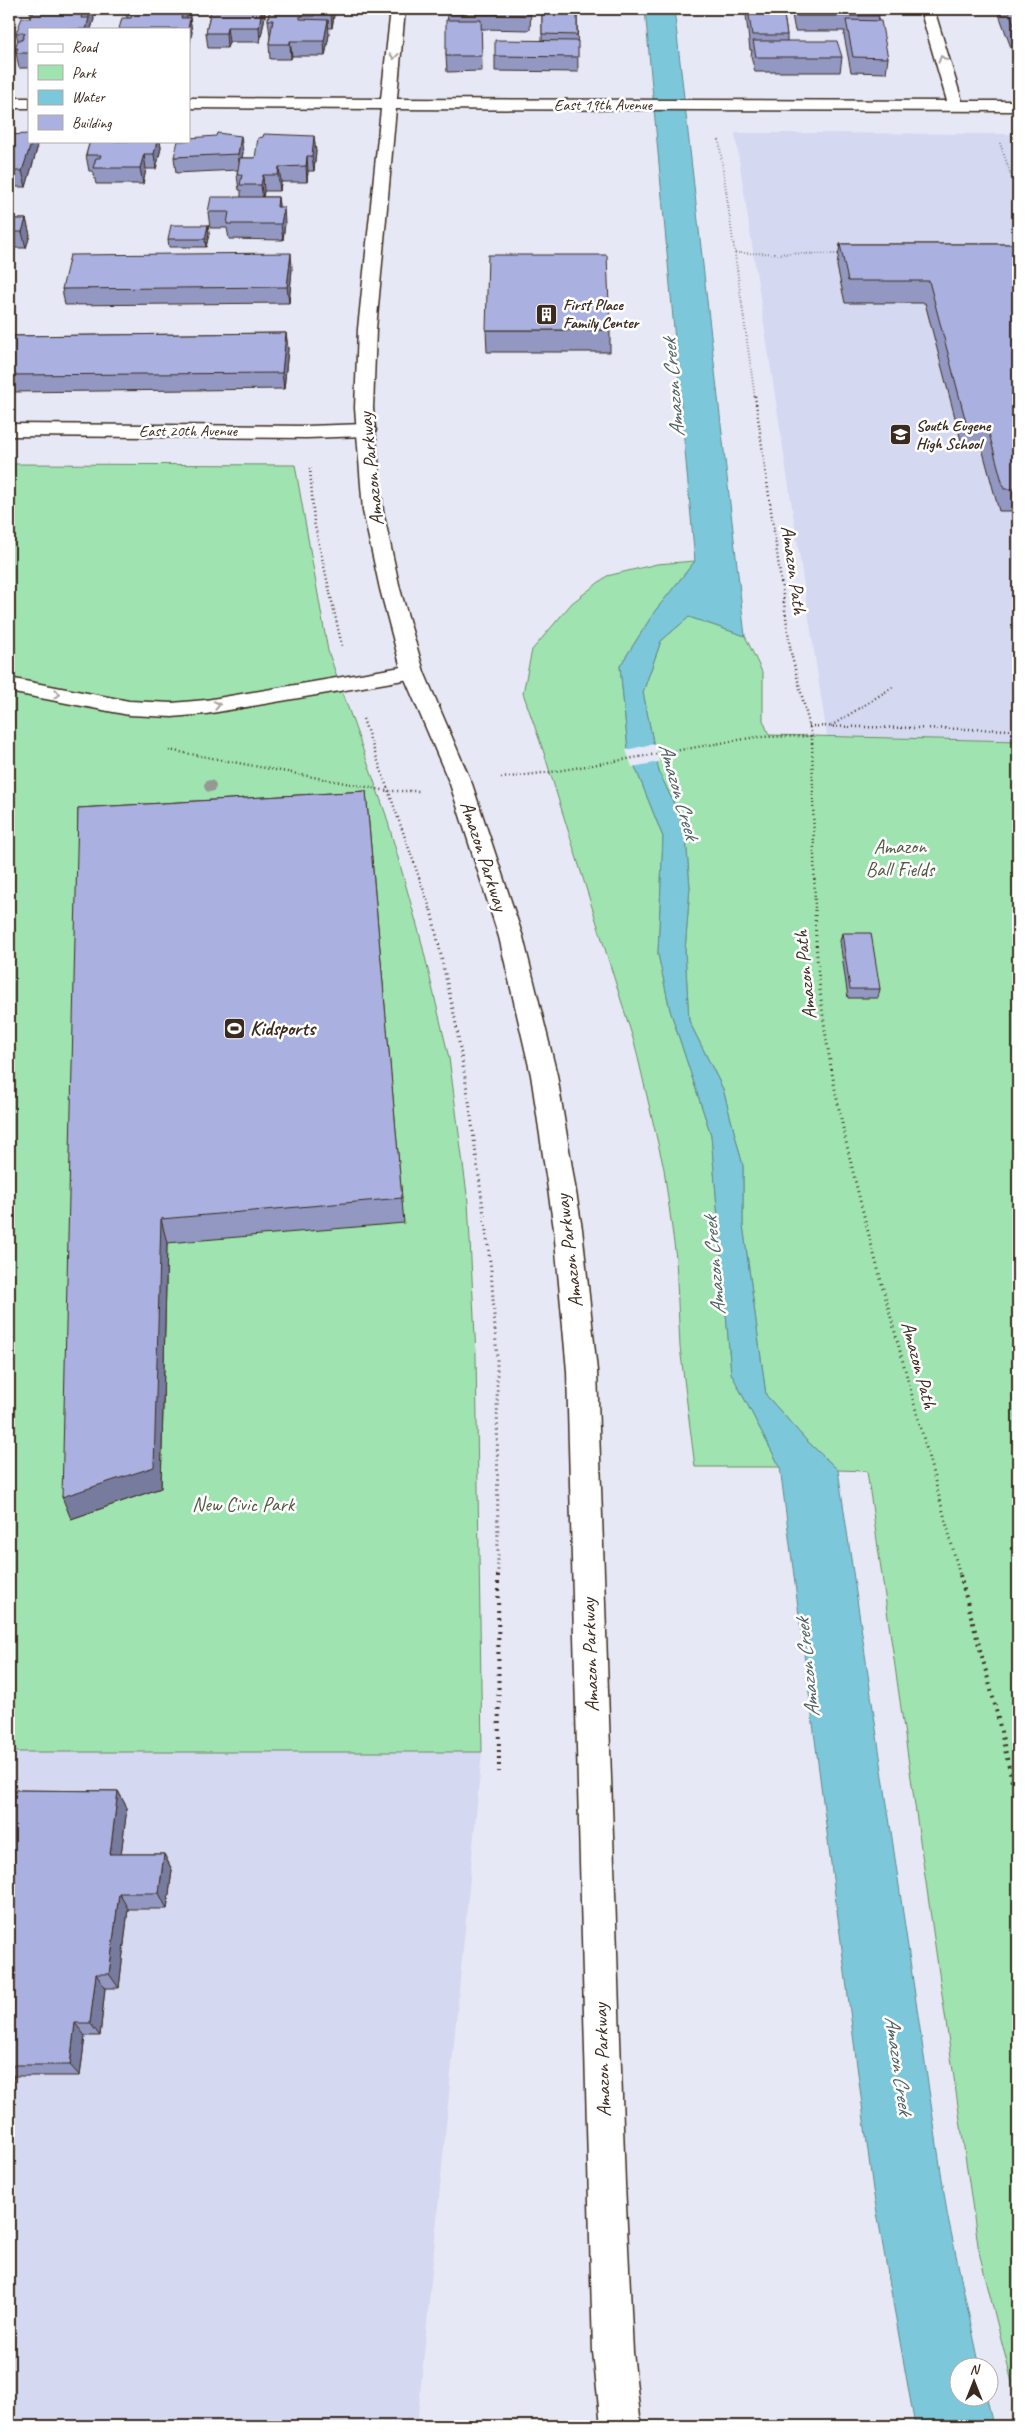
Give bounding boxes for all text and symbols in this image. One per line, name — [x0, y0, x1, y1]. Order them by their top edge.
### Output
legend — [28, 28, 190, 142]
text: Road — [72, 38, 99, 57]
one-way arrow — [389, 53, 400, 61]
one-way arrow — [938, 55, 948, 64]
text: Park — [72, 64, 97, 83]
text: Water — [72, 88, 106, 107]
street label: East 19th Avenue — [554, 95, 654, 115]
text: Building — [72, 114, 112, 133]
place label: First Place Family Center — [563, 295, 640, 333]
building icon: First Place Family Center — [535, 302, 559, 326]
water label: Amazon Creek — [655, 334, 690, 438]
street label: Amazon Parkway — [352, 409, 389, 527]
place label: South Eugene High School — [916, 416, 992, 454]
street label: East 20th Avenue — [139, 421, 239, 441]
school or university icon: South Eugene High School — [888, 423, 912, 447]
street label: Amazon Path — [775, 524, 813, 617]
one-way arrow — [52, 688, 61, 698]
one-way arrow — [213, 700, 222, 711]
water label: Amazon Creek — [653, 740, 706, 845]
street label: Amazon Parkway — [455, 798, 514, 916]
park label: Amazon Ball Fields — [866, 834, 936, 882]
street label: Amazon Path — [788, 928, 822, 1021]
sports icon: Kidsports — [222, 1016, 246, 1040]
place label: Kidsports — [250, 1016, 317, 1041]
street label: Amazon Parkway — [549, 1191, 588, 1309]
water label: Amazon Creek — [696, 1212, 731, 1316]
street label: Amazon Path — [895, 1319, 943, 1412]
park label: New Civic Park — [192, 1492, 296, 1517]
street label: Amazon Parkway — [575, 1595, 604, 1712]
water label: Amazon Creek — [789, 1614, 825, 1719]
street label: Amazon Parkway — [587, 2000, 616, 2117]
water label: Amazon Creek — [879, 2014, 919, 2119]
north arrow — [950, 2358, 1000, 2408]
text: N — [970, 2361, 981, 2378]

